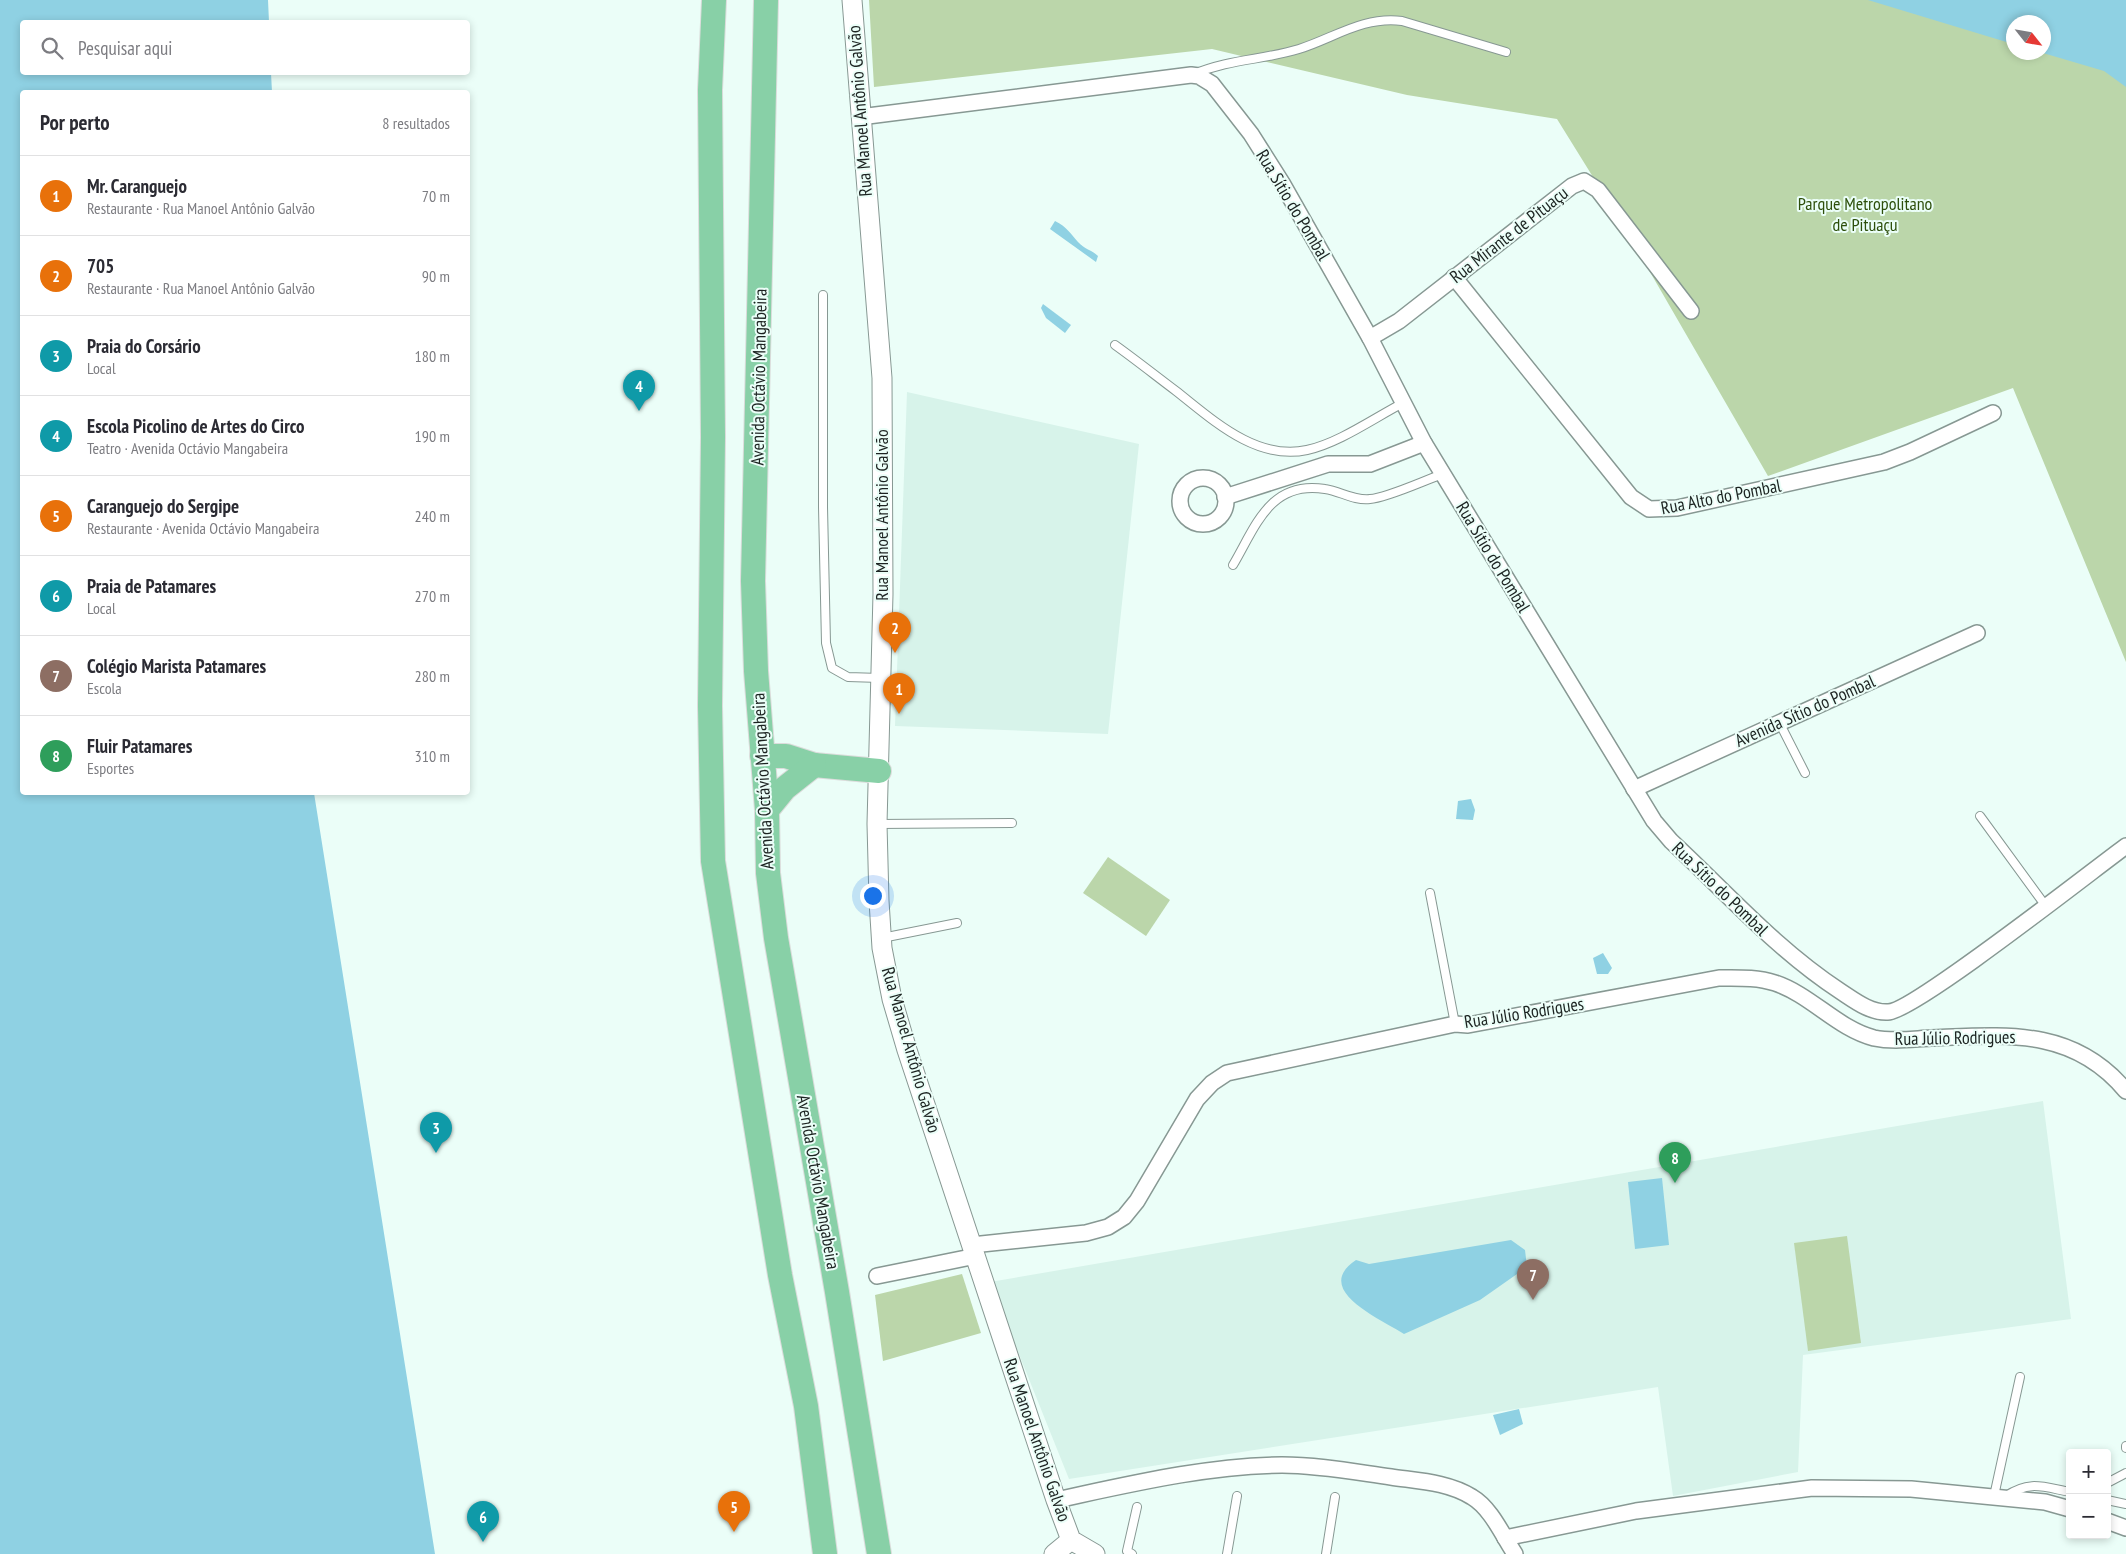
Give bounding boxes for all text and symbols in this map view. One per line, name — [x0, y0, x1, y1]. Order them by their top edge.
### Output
north arrow — [2006, 15, 2051, 60]
search box — [20, 20, 470, 75]
street label: Rua Manoel Antônio Galvão — [842, 25, 877, 197]
icon: search — [38, 34, 66, 62]
text: Pesquisar aqui — [78, 36, 172, 60]
text: Por perto — [40, 109, 110, 136]
text: 8 resultados — [382, 113, 450, 133]
street label: Rua Sítio do Pombal — [1251, 145, 1336, 265]
text: Mr. Caranguejo — [87, 174, 187, 198]
street label: Rua Mirante de Pituaçu — [1445, 181, 1573, 288]
text: 1 — [52, 186, 60, 206]
text: 70 m — [422, 186, 450, 206]
park label: Parque Metropolitano de Pituaçu — [1798, 192, 1933, 236]
text: Restaurante · Rua Manoel Antônio Galvão — [87, 198, 315, 218]
text: 705 — [87, 254, 114, 278]
text: 2 — [52, 266, 60, 286]
text: 90 m — [422, 266, 450, 286]
text: Restaurante · Rua Manoel Antônio Galvão — [87, 278, 315, 298]
street label: Avenida Octávio Mangabeira — [745, 288, 772, 466]
text: Praia do Corsário — [87, 334, 201, 358]
text: 3 — [52, 346, 60, 366]
text: 180 m — [415, 346, 450, 366]
text: Local — [87, 358, 116, 378]
pin: 4 — [623, 370, 655, 411]
text: Escola Picolino de Artes do Circo — [87, 414, 305, 438]
text: 4 — [52, 426, 60, 446]
text: 190 m — [415, 426, 450, 446]
street label: Rua Manoel Antônio Galvão — [870, 429, 893, 601]
text: Teatro · Avenida Octávio Mangabeira — [87, 438, 288, 458]
street label: Rua Alto do Pombal — [1659, 473, 1784, 519]
text: Caranguejo do Sergipe — [87, 494, 239, 518]
street label: Rua Sítio do Pombal — [1451, 497, 1536, 617]
text: 5 — [52, 506, 60, 526]
text: 240 m — [415, 506, 450, 526]
text: Restaurante · Avenida Octávio Mangabeira — [87, 518, 319, 538]
text: Praia de Patamares — [87, 574, 216, 598]
text: 6 — [52, 586, 60, 606]
text: 270 m — [415, 586, 450, 606]
text: Local — [87, 598, 116, 618]
pin: 2 — [879, 612, 911, 653]
text: Colégio Marista Patamares — [87, 654, 266, 678]
text: 7 — [52, 666, 60, 686]
text: 280 m — [415, 666, 450, 686]
street label: Avenida Sítio do Pombal — [1731, 669, 1879, 752]
pin: 1 — [883, 673, 915, 714]
text: Escola — [87, 678, 122, 698]
street label: Avenida Octávio Mangabeira — [746, 692, 779, 870]
text: Fluir Patamares — [87, 734, 192, 758]
text: 8 — [52, 746, 60, 766]
text: 310 m — [415, 746, 450, 766]
text: Esportes — [87, 758, 134, 778]
street label: Rua Sítio do Pombal — [1667, 837, 1774, 941]
your location — [860, 883, 886, 909]
street label: Rua Manoel Antônio Galvão — [877, 964, 946, 1136]
street label: Rua Júlio Rodrigues — [1462, 992, 1585, 1033]
street label: Rua Júlio Rodrigues — [1894, 1025, 2016, 1050]
street label: Avenida Octávio Mangabeira — [792, 1093, 845, 1271]
pin: 3 — [420, 1112, 452, 1153]
pin: 8 — [1659, 1142, 1691, 1183]
pin: 7 — [1517, 1259, 1549, 1300]
street label: Rua Manoel Antônio Galvão — [999, 1355, 1076, 1525]
map controls — [2066, 1449, 2111, 1539]
button: + — [2066, 1449, 2111, 1494]
pin: 5 — [718, 1491, 750, 1532]
button: − — [2066, 1494, 2111, 1539]
pin: 6 — [467, 1501, 499, 1542]

